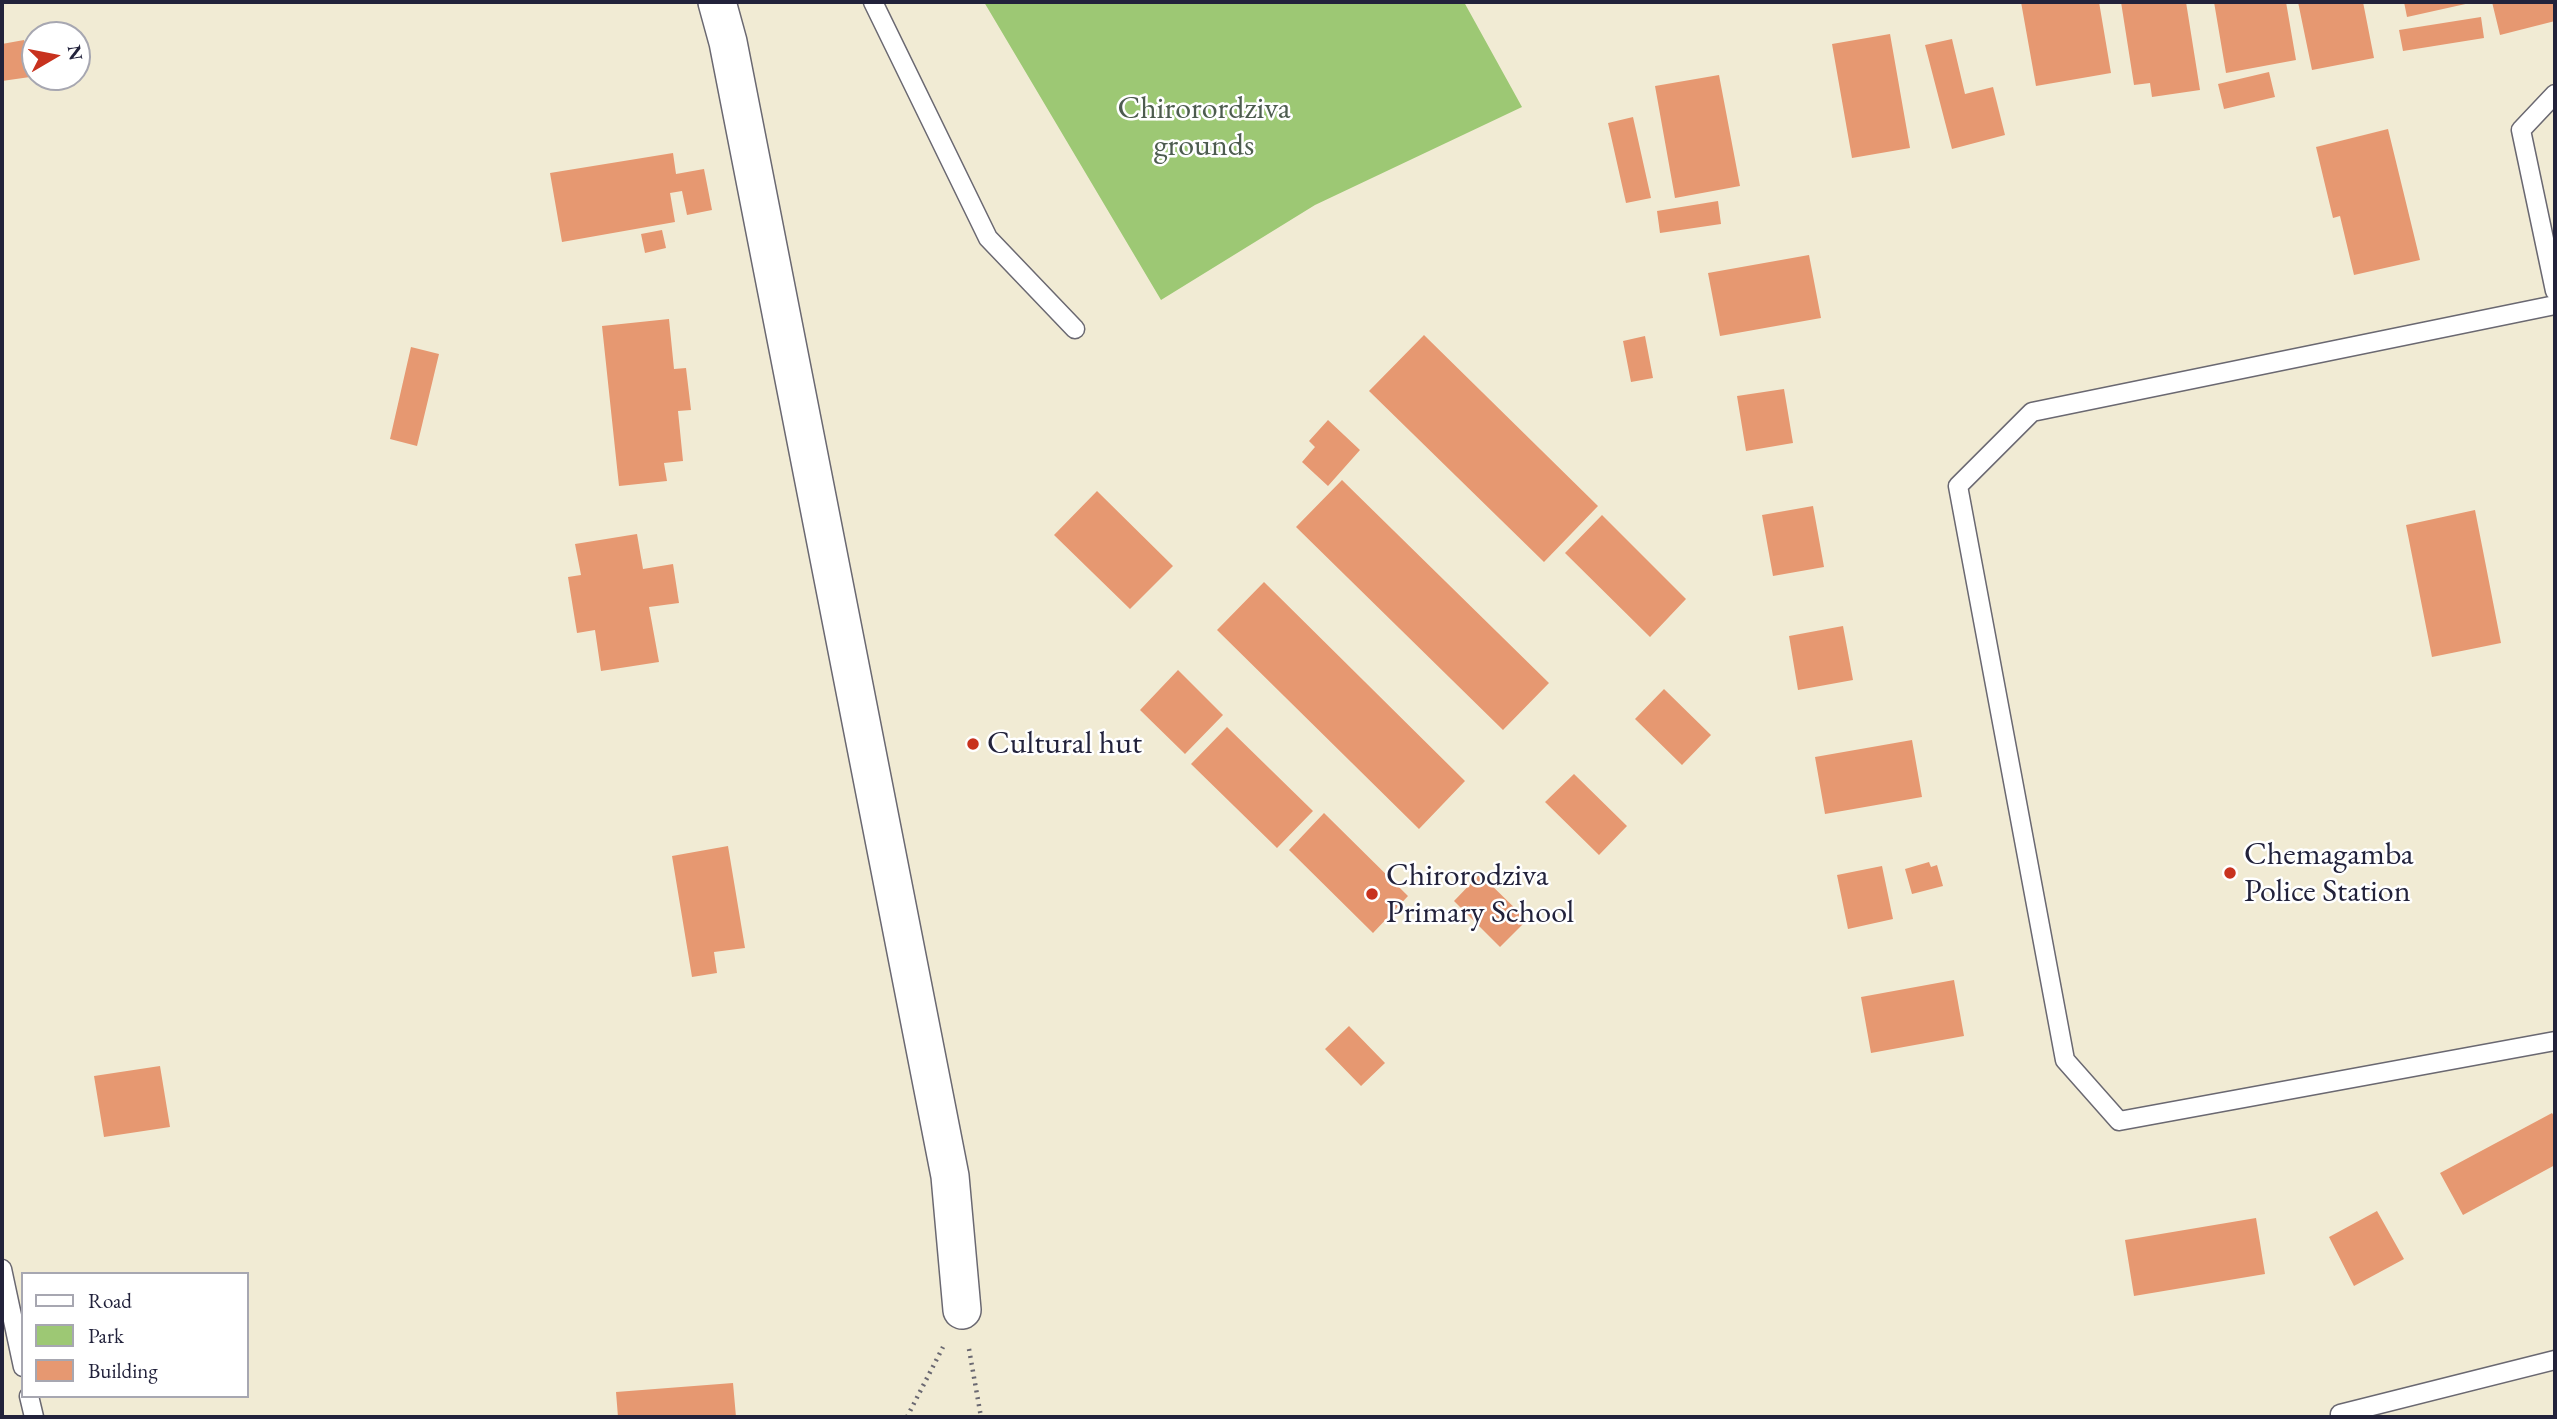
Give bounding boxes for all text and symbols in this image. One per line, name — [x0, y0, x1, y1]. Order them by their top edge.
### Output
north arrow — [21, 21, 91, 91]
text: N — [62, 43, 89, 62]
park label: Chirorordziva grounds — [1117, 90, 1291, 165]
place label: Cultural hut — [987, 725, 1142, 763]
marker: Cultural hut — [965, 736, 981, 752]
place label: Chemagamba Police Station — [2244, 836, 2414, 911]
place label: Chirorodziva Primary School — [1386, 857, 1574, 932]
marker: Chemagamba Police Station — [2222, 865, 2238, 881]
marker: Chirorodziva Primary School — [1364, 886, 1380, 902]
legend — [21, 1272, 248, 1398]
text: Road — [88, 1287, 132, 1314]
text: Park — [88, 1322, 124, 1349]
text: Building — [88, 1357, 158, 1384]

